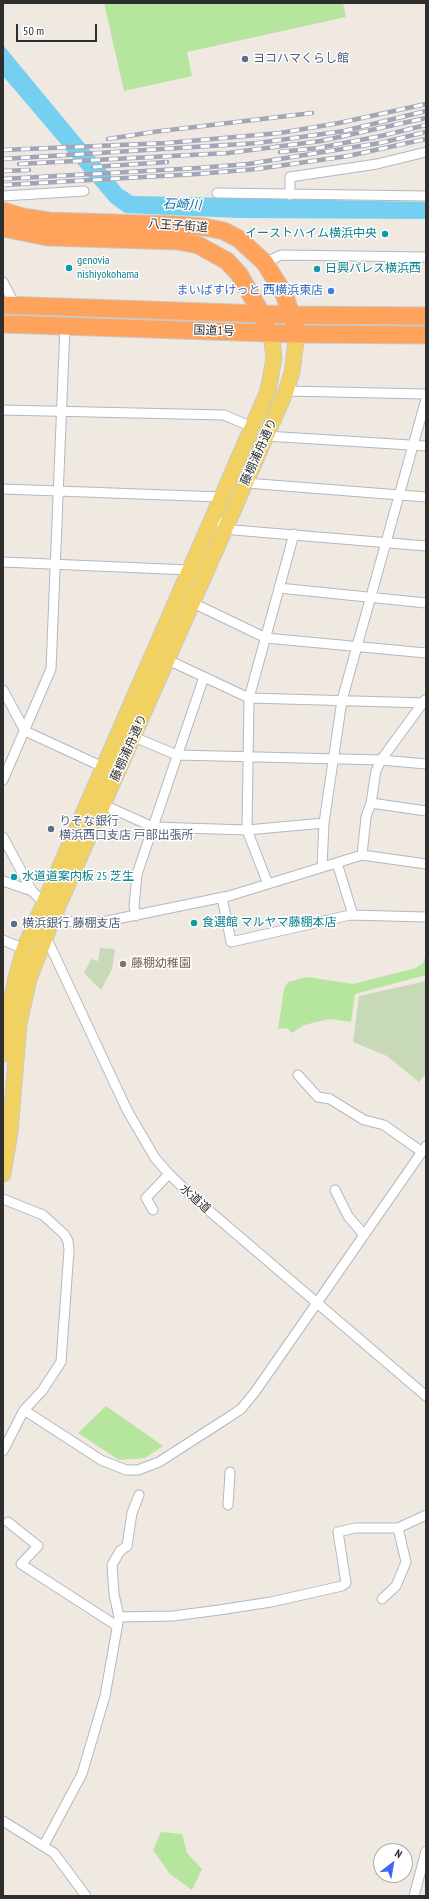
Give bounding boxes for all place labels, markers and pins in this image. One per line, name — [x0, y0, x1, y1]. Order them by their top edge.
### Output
place label: ヨコハマくらし館 — [253, 52, 349, 66]
marker: ヨコハマくらし館 — [240, 54, 250, 64]
place label: イーストハイム横浜中央 — [245, 227, 377, 241]
marker: イーストハイム横浜中央 — [380, 229, 390, 239]
place label: genovia nishiyokohama — [77, 254, 139, 282]
place label: 日興パレス横浜西 — [325, 262, 421, 276]
marker: genovia nishiyokohama — [64, 263, 74, 273]
marker: 日興パレス横浜西 — [312, 264, 322, 274]
place label: まいばすけっと 西横浜東店 — [176, 284, 323, 298]
marker: まいばすけっと 西横浜東店 — [326, 286, 336, 296]
place label: りそな銀行 横浜西口支店 戸部出張所 — [59, 815, 194, 843]
marker: りそな銀行 横浜西口支店 戸部出張所 — [46, 824, 56, 834]
place label: 水道道案内板 25 芝生 — [22, 870, 134, 884]
marker: 水道道案内板 25 芝生 — [9, 872, 19, 882]
place label: 食選館 マルヤマ藤棚本店 — [202, 916, 337, 930]
place label: 横浜銀行 藤棚支店 — [22, 917, 121, 931]
marker: 食選館 マルヤマ藤棚本店 — [189, 918, 199, 928]
marker: 横浜銀行 藤棚支店 — [9, 919, 19, 929]
place label: 藤棚幼稚園 — [131, 957, 191, 971]
marker: 藤棚幼稚園 — [118, 959, 128, 969]

